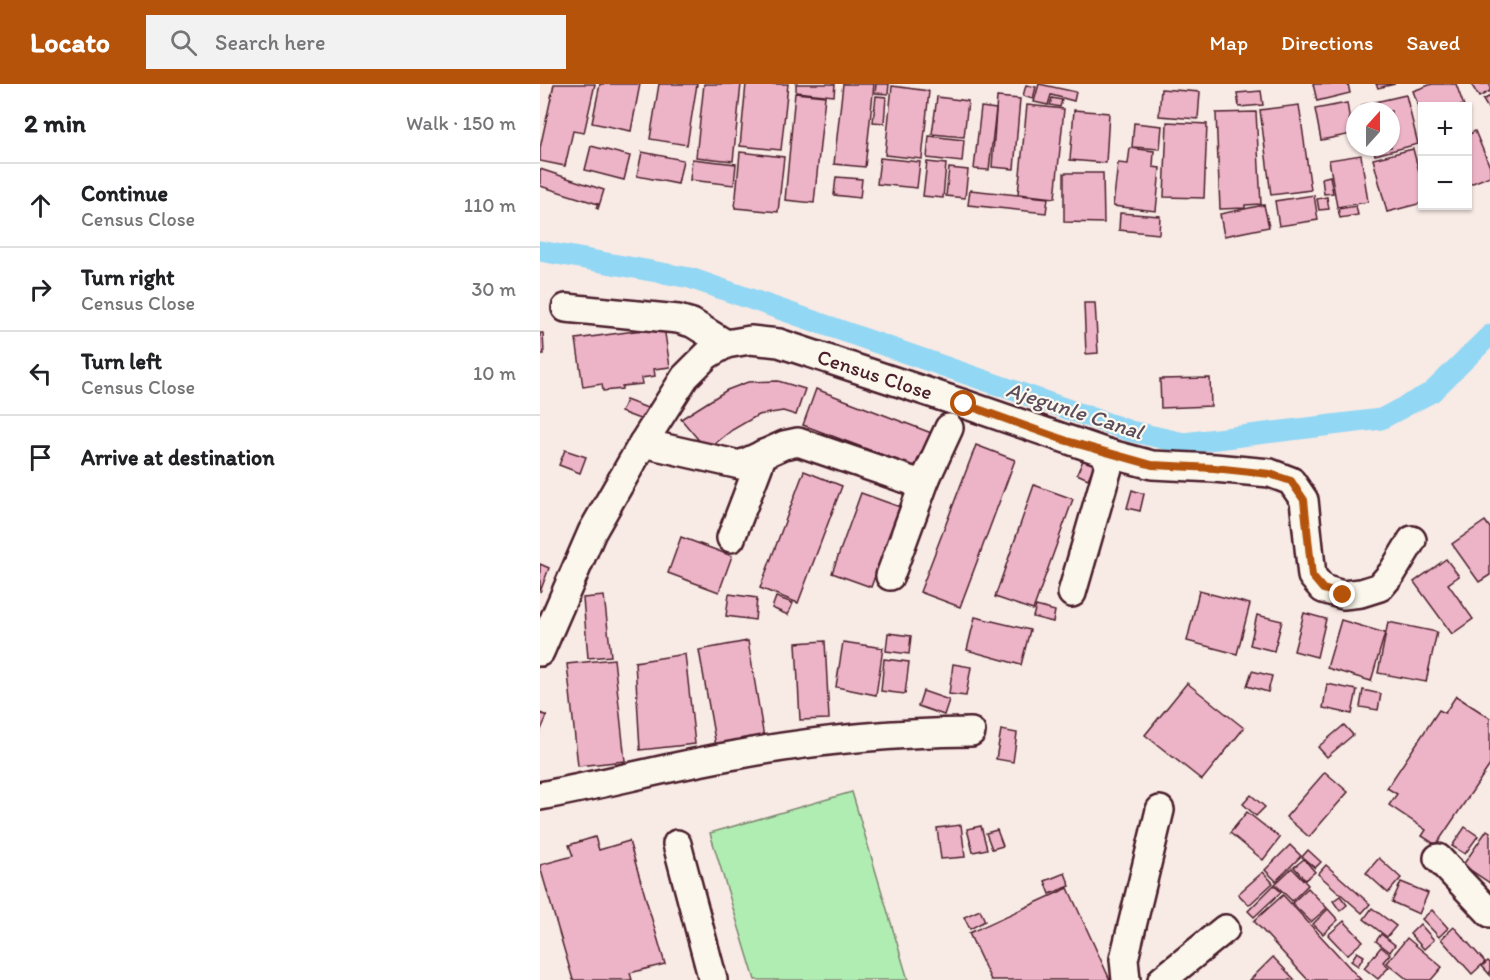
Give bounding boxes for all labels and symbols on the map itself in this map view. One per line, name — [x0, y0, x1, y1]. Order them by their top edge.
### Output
north arrow — [1346, 102, 1400, 156]
street label: Census Close — [814, 343, 936, 405]
water label: Ajegunle Canal — [1003, 376, 1148, 446]
route start — [950, 390, 976, 416]
route end — [1329, 581, 1355, 607]

